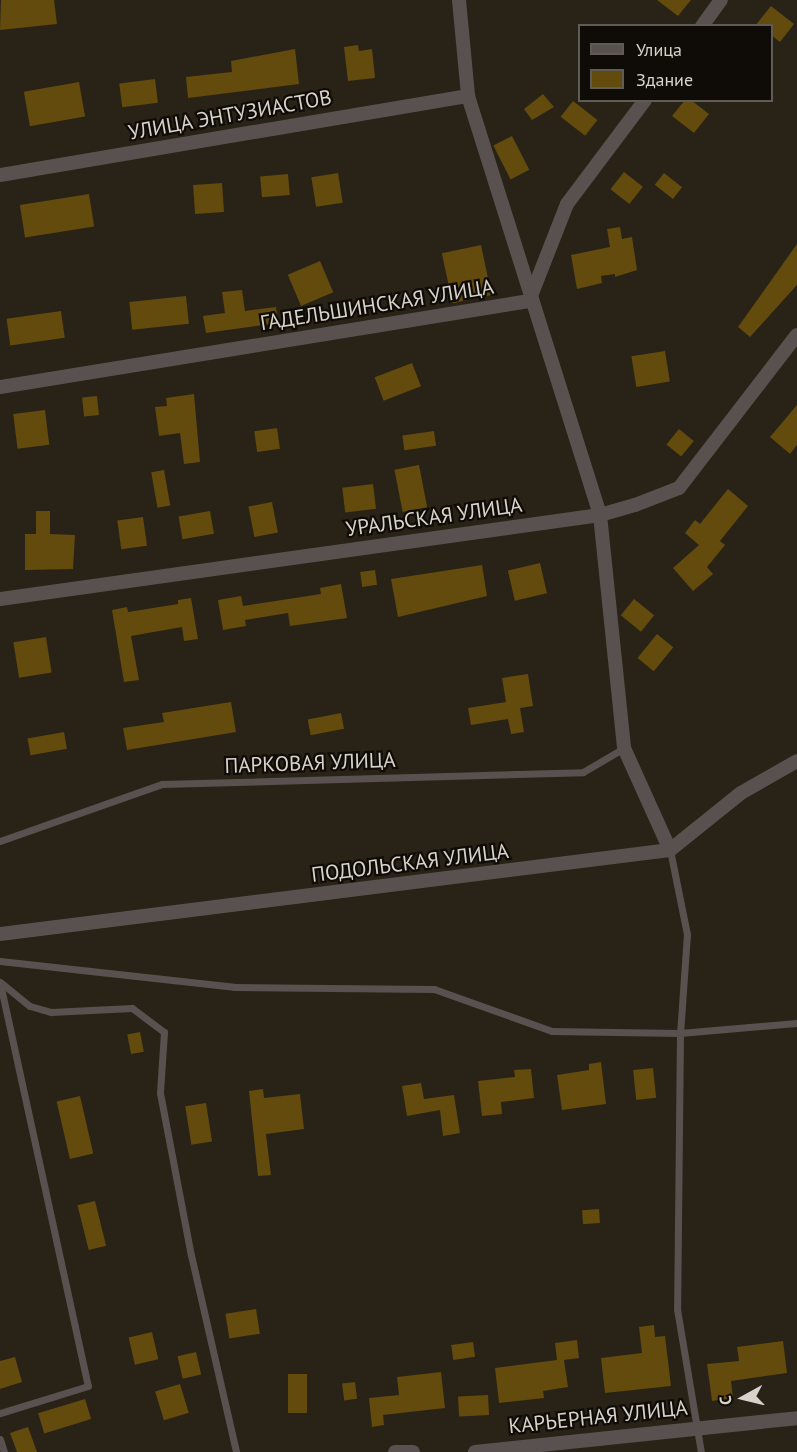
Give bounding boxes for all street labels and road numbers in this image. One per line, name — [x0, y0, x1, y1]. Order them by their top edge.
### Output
street label: УЛИЦА ЭНТУЗИАСТОВ — [126, 85, 334, 145]
street label: ГАДЕЛЬШИНСКАЯ УЛИЦА — [258, 274, 496, 336]
street label: УРАЛЬСКАЯ УЛИЦА — [344, 492, 524, 542]
street label: ПАРКОВАЯ УЛИЦА — [224, 747, 396, 779]
street label: ПОДОЛЬСКАЯ УЛИЦА — [310, 838, 510, 888]
street label: КАРЬЕРНАЯ УЛИЦА — [507, 1395, 689, 1439]

